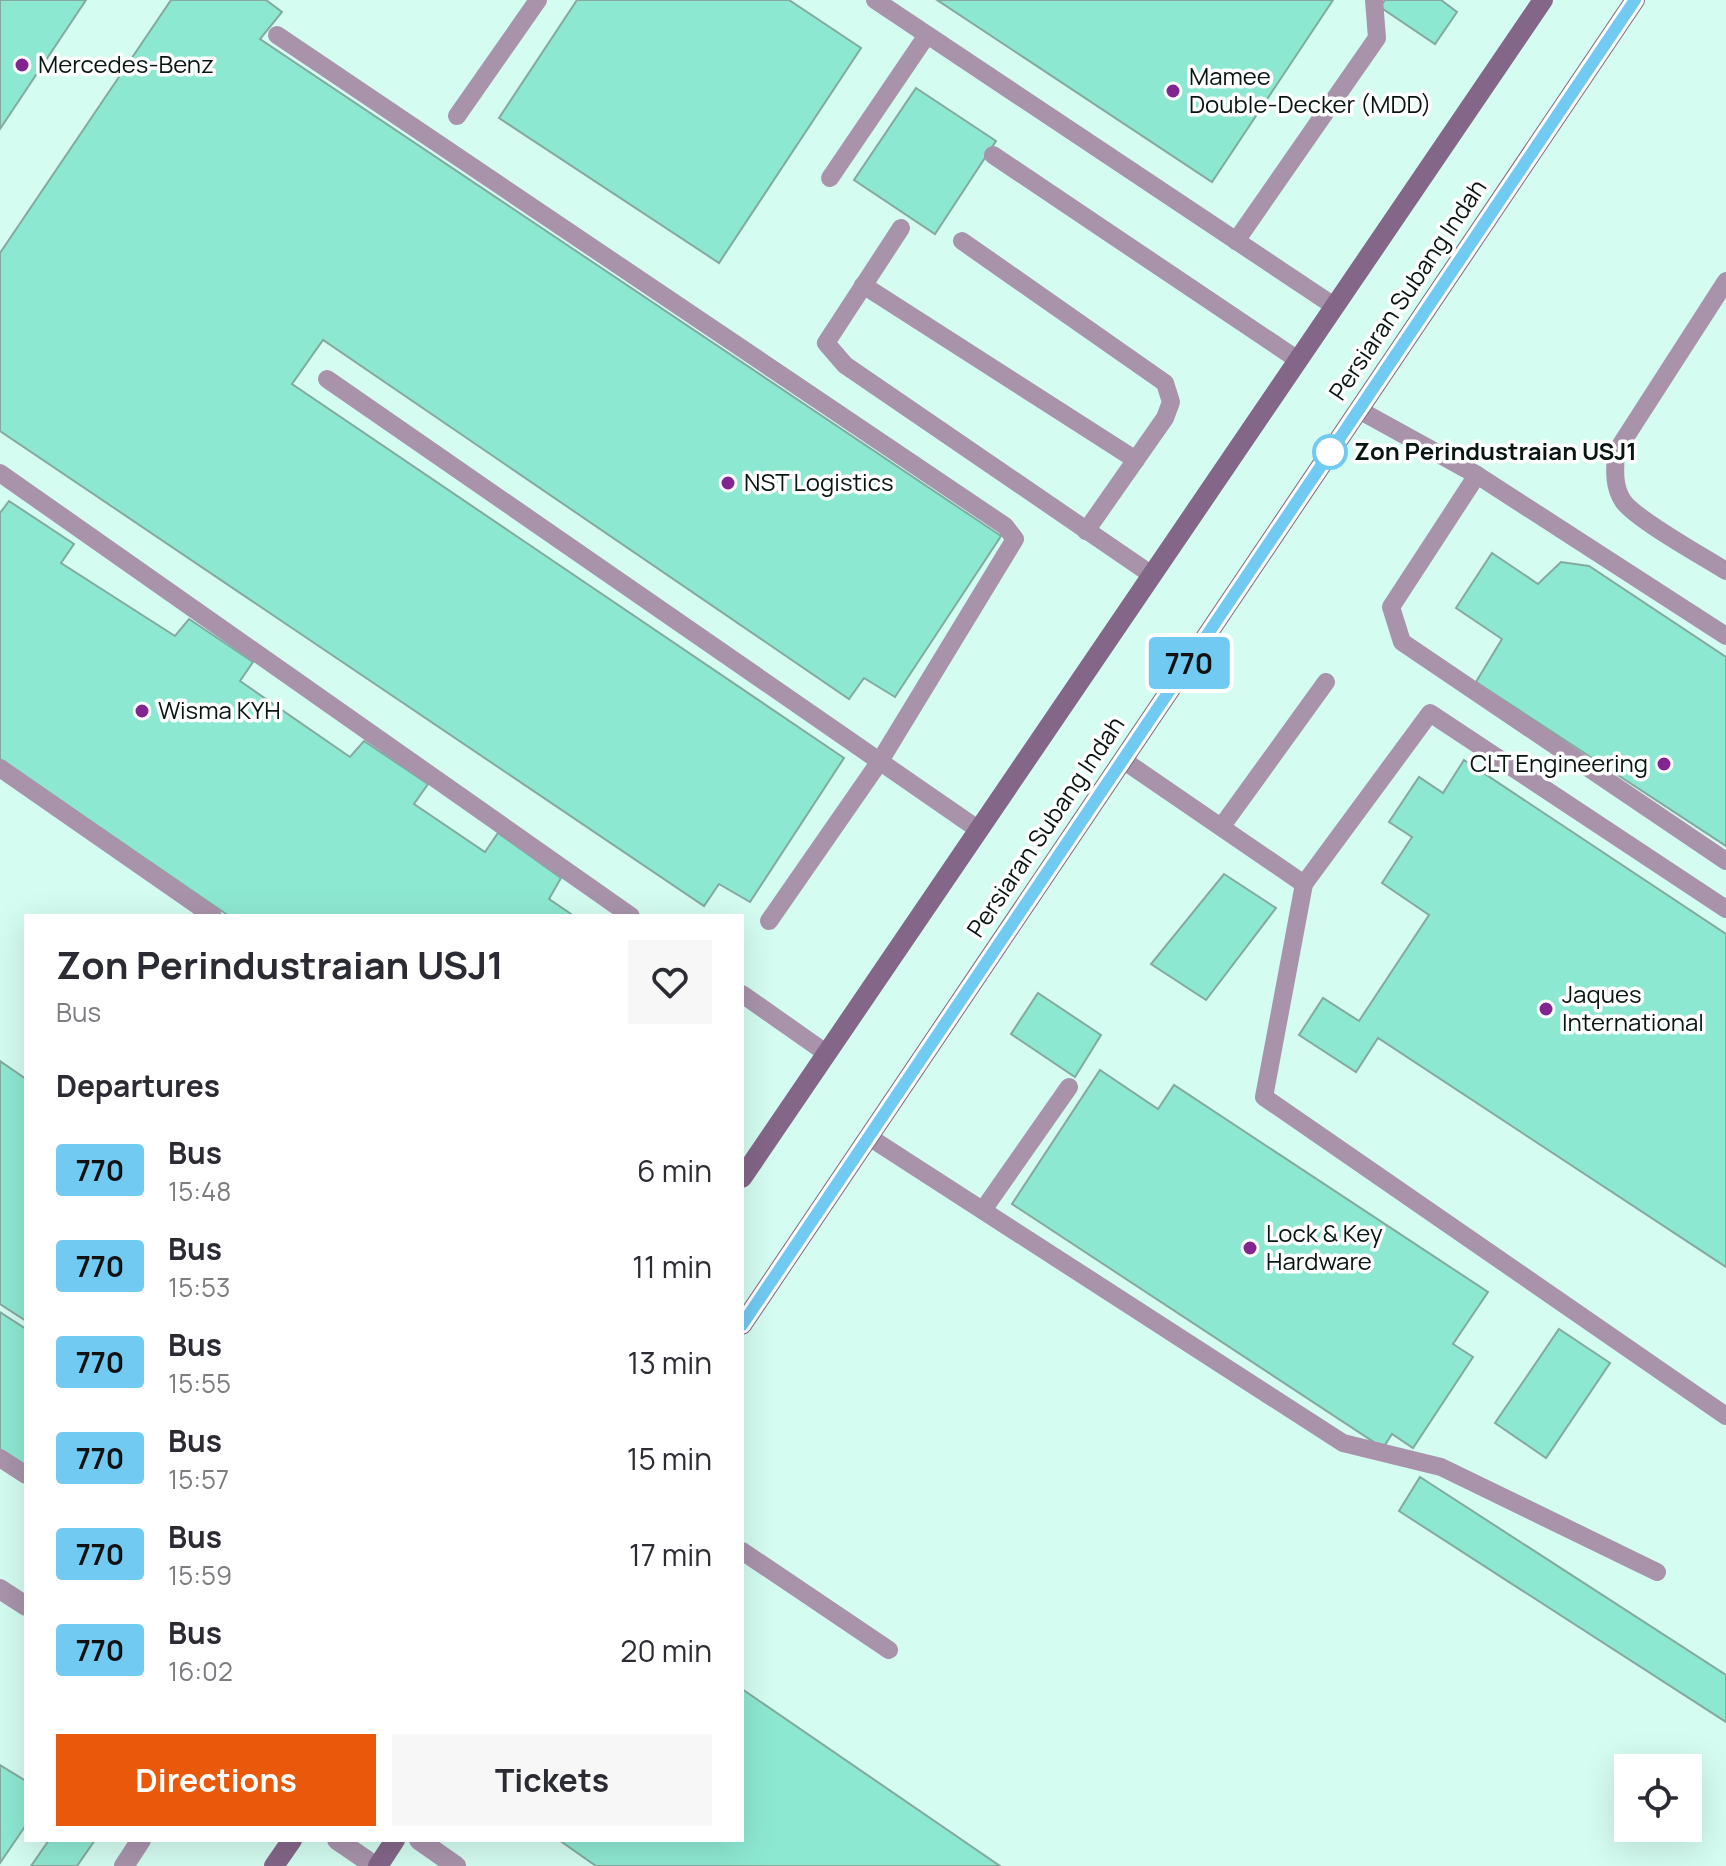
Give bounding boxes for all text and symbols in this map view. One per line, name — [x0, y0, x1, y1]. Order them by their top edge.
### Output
place label: Mercedes-Benz — [38, 47, 214, 80]
marker: Mercedes-Benz — [13, 56, 31, 74]
place label: Mamee Double-Decker (MDD) — [1189, 59, 1431, 120]
marker: Mamee Double-Decker (MDD) — [1164, 82, 1182, 100]
street label: Persiaran Subang Indah — [1320, 172, 1493, 406]
place label: Zon Perindustraian USJ1 — [1354, 434, 1637, 467]
marker: Zon Perindustraian USJ1 — [1313, 435, 1347, 469]
place label: NST Logistics — [744, 465, 894, 498]
marker: NST Logistics — [719, 474, 737, 492]
line badge: 770 — [1143, 637, 1235, 689]
text: 770 — [1165, 644, 1213, 682]
place label: Wisma KYH — [158, 693, 281, 726]
marker: Wisma KYH — [133, 702, 151, 720]
street label: Persiaran Subang Indah — [958, 709, 1131, 943]
place label: CLT Engineering — [1470, 746, 1648, 779]
marker: CLT Engineering — [1655, 755, 1673, 773]
text: Zon Perindustraian USJ1 — [56, 938, 504, 990]
button: heart — [628, 940, 712, 1024]
place label: Jaques International — [1562, 977, 1704, 1038]
text: Bus — [56, 994, 101, 1030]
marker: Jaques International — [1537, 1000, 1555, 1018]
text: Departures — [56, 1065, 220, 1106]
text: Bus — [168, 1132, 222, 1173]
text: 6 min — [637, 1150, 712, 1191]
text: 770 — [76, 1151, 124, 1189]
text: 15:48 — [168, 1173, 231, 1209]
place label: Lock & Key Hardware — [1266, 1216, 1383, 1277]
text: Bus — [168, 1228, 222, 1269]
marker: Lock & Key Hardware — [1241, 1239, 1259, 1257]
text: 11 min — [632, 1246, 712, 1287]
text: 770 — [76, 1247, 124, 1285]
text: 15:53 — [168, 1269, 230, 1305]
text: Bus — [168, 1324, 222, 1365]
text: 13 min — [627, 1342, 712, 1383]
text: 770 — [76, 1343, 124, 1381]
text: 15:55 — [168, 1365, 231, 1401]
text: Bus — [168, 1420, 222, 1461]
text: 15 min — [627, 1438, 712, 1479]
text: 770 — [76, 1439, 124, 1477]
text: 15:57 — [168, 1461, 229, 1497]
text: Bus — [168, 1516, 222, 1557]
text: 17 min — [629, 1534, 712, 1575]
text: 770 — [76, 1535, 124, 1573]
text: 15:59 — [168, 1557, 232, 1593]
text: Bus — [168, 1612, 222, 1653]
text: 20 min — [620, 1630, 712, 1671]
text: 770 — [76, 1631, 124, 1669]
text: 16:02 — [168, 1653, 233, 1689]
button: Directions — [56, 1734, 376, 1826]
button: Tickets — [392, 1734, 712, 1826]
map controls — [1614, 1754, 1702, 1842]
button: locate — [1614, 1754, 1702, 1842]

